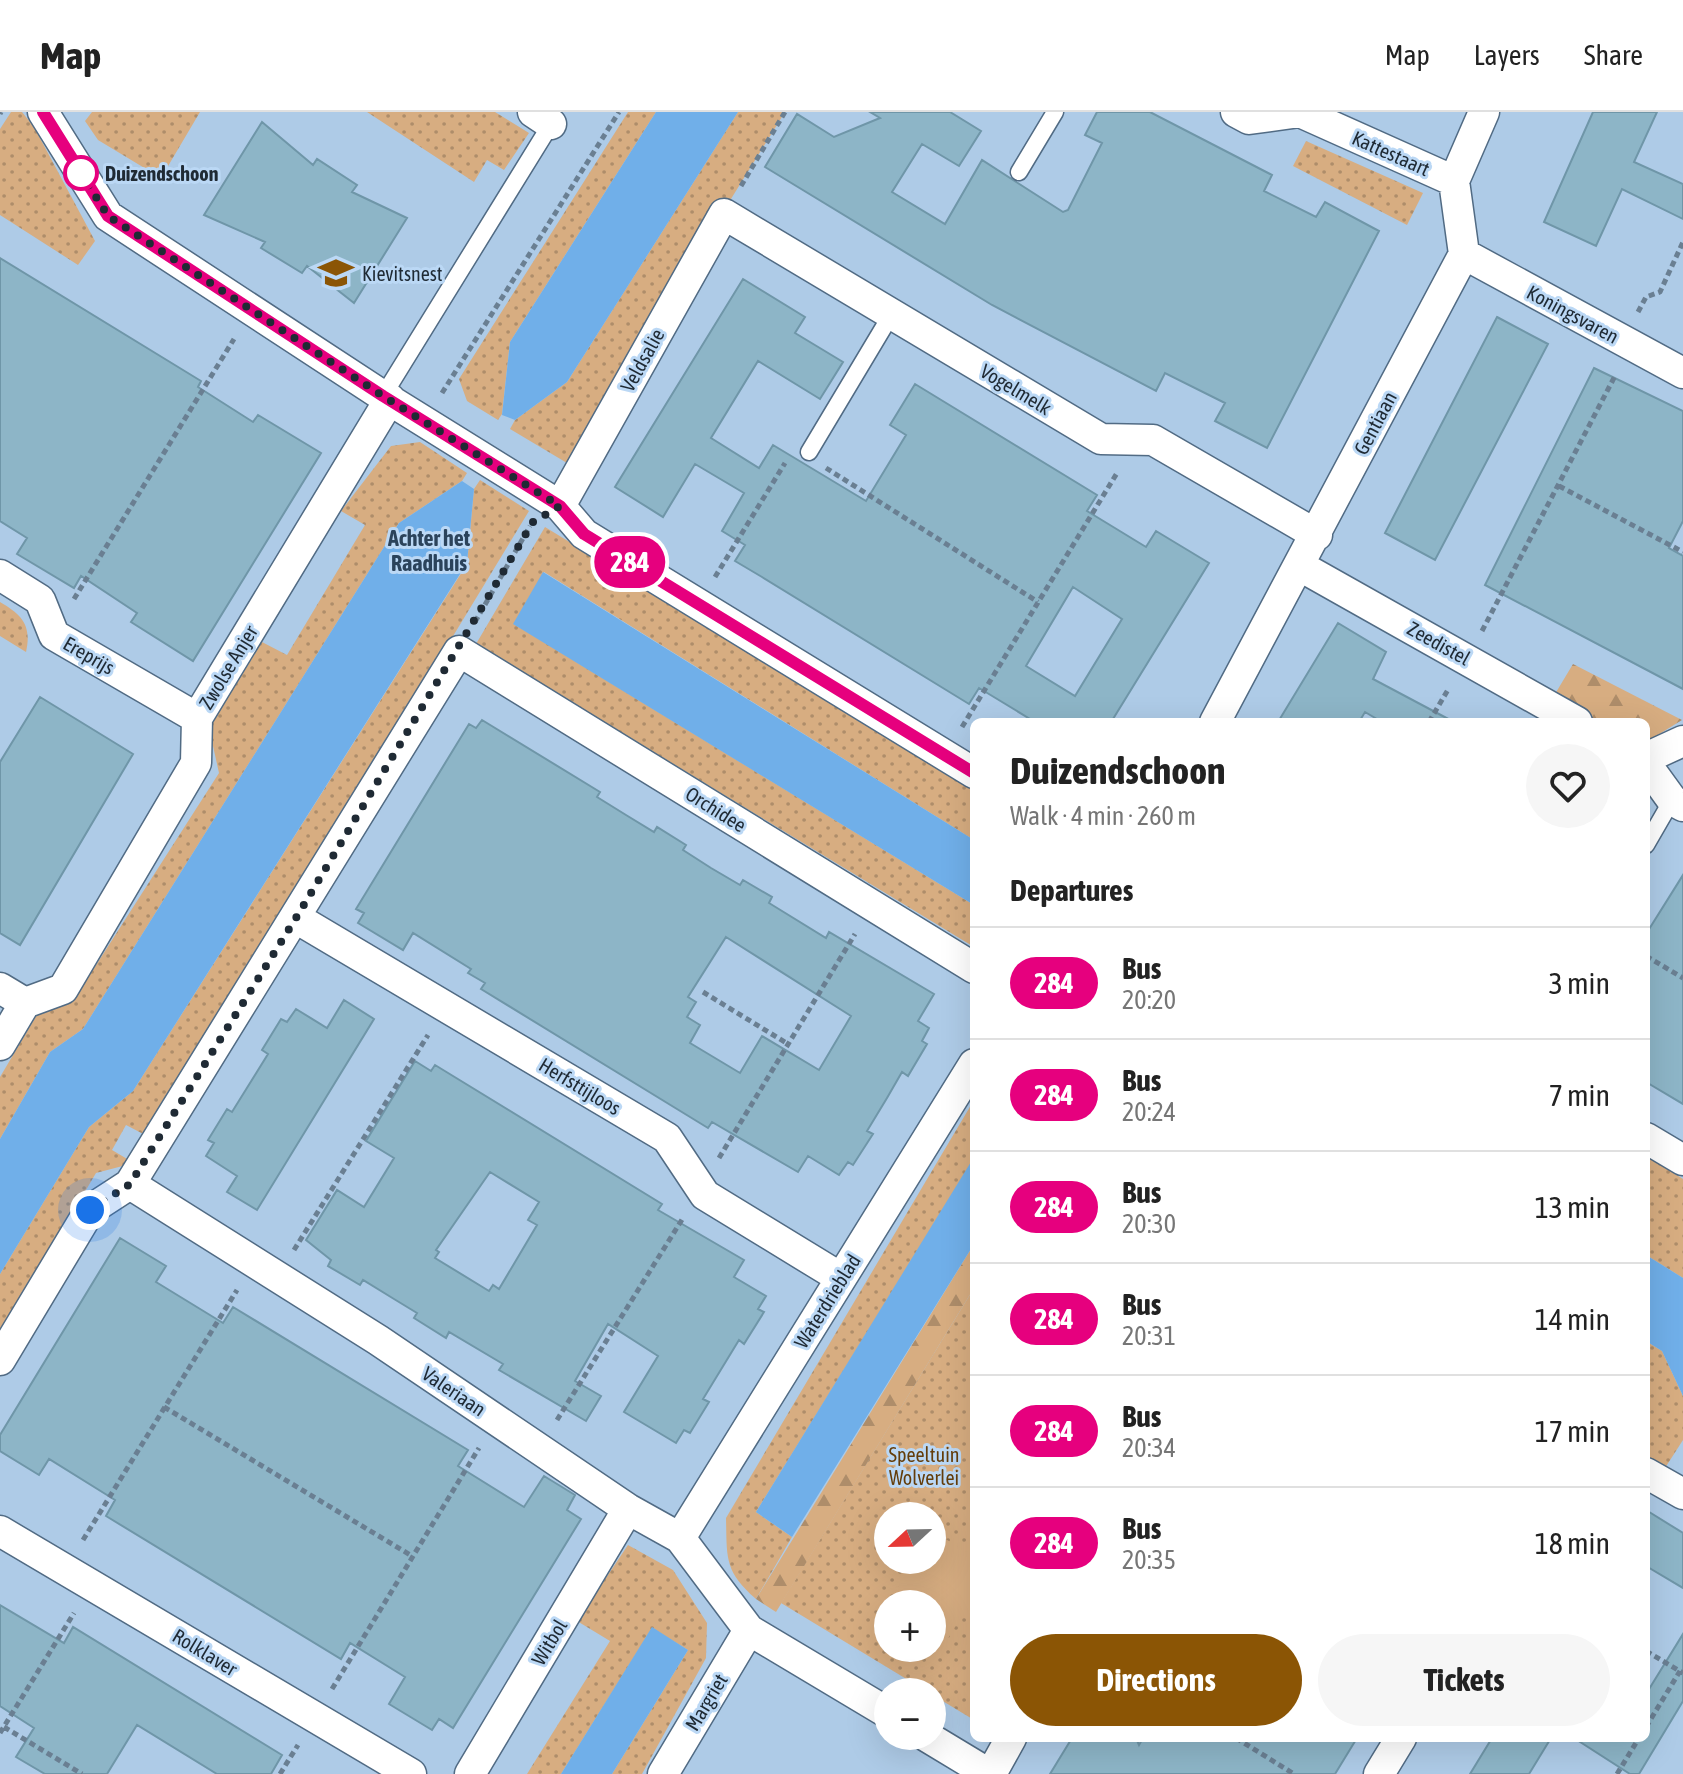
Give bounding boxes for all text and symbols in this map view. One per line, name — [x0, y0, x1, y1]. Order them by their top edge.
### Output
text: Map — [40, 34, 101, 77]
text: Map — [1385, 39, 1430, 71]
text: Layers — [1474, 39, 1540, 71]
text: Share — [1584, 39, 1643, 71]
street label: Kattestaart — [1349, 126, 1433, 180]
marker: Duizendschoon — [64, 156, 98, 190]
place label: Duizendschoon — [105, 162, 218, 185]
school or university icon: Kievitsnest — [317, 254, 355, 292]
place label: Kievitsnest — [362, 262, 443, 285]
street label: Koningsvaren — [1523, 280, 1623, 348]
street label: Veldsalie — [615, 325, 669, 395]
street label: Vogelmelk — [976, 359, 1056, 419]
street label: Gentiaan — [1349, 388, 1401, 458]
district label: Achter het Raadhuis — [387, 525, 471, 576]
line badge: 284 — [584, 536, 676, 588]
text: 284 — [610, 546, 650, 578]
street label: Zeedistel — [1404, 616, 1475, 670]
street label: Zwolse Anjer — [194, 620, 262, 713]
street label: Ereprijs — [59, 631, 119, 679]
button: heart — [1526, 744, 1610, 828]
text: Duizendschoon — [1010, 749, 1225, 792]
street label: Orchidee — [682, 782, 750, 836]
text: Walk · 4 min · 260 m — [1010, 801, 1196, 831]
text: Departures — [1010, 873, 1133, 907]
text: Bus — [1122, 951, 1161, 985]
text: 3 min — [1549, 966, 1610, 1000]
text: 284 — [1034, 967, 1074, 999]
text: 20:20 — [1122, 985, 1176, 1015]
street label: Herfsttijloos — [535, 1053, 625, 1119]
text: Bus — [1122, 1063, 1161, 1097]
text: 7 min — [1549, 1078, 1610, 1112]
text: 284 — [1034, 1079, 1074, 1111]
text: 20:24 — [1122, 1097, 1176, 1127]
text: Bus — [1122, 1175, 1161, 1209]
your location — [70, 1190, 110, 1230]
text: 13 min — [1535, 1190, 1610, 1224]
text: 284 — [1034, 1191, 1074, 1223]
text: 20:30 — [1122, 1209, 1176, 1239]
street label: Waterdrieblad — [789, 1250, 865, 1352]
text: Bus — [1122, 1287, 1161, 1321]
text: 14 min — [1535, 1302, 1610, 1336]
text: 284 — [1034, 1303, 1074, 1335]
text: 20:31 — [1122, 1321, 1176, 1351]
street label: Valeriaan — [418, 1361, 490, 1421]
text: Bus — [1122, 1399, 1161, 1433]
text: 17 min — [1535, 1414, 1610, 1448]
text: 284 — [1034, 1415, 1074, 1447]
text: 20:34 — [1122, 1433, 1176, 1463]
park label: Speeltuin Wolverlei — [889, 1443, 959, 1489]
north arrow — [874, 1502, 946, 1574]
map controls — [874, 1502, 946, 1750]
text: Bus — [1122, 1511, 1161, 1545]
text: 18 min — [1535, 1526, 1610, 1560]
text: 284 — [1034, 1527, 1074, 1559]
text: 20:35 — [1122, 1545, 1176, 1575]
button: + — [874, 1590, 946, 1662]
street label: Witbol — [527, 1614, 572, 1669]
street label: Rolklaver — [169, 1624, 242, 1681]
button: Directions — [1010, 1634, 1302, 1726]
button: Tickets — [1318, 1634, 1610, 1726]
street label: Margriet — [680, 1669, 732, 1734]
button: − — [874, 1678, 946, 1750]

